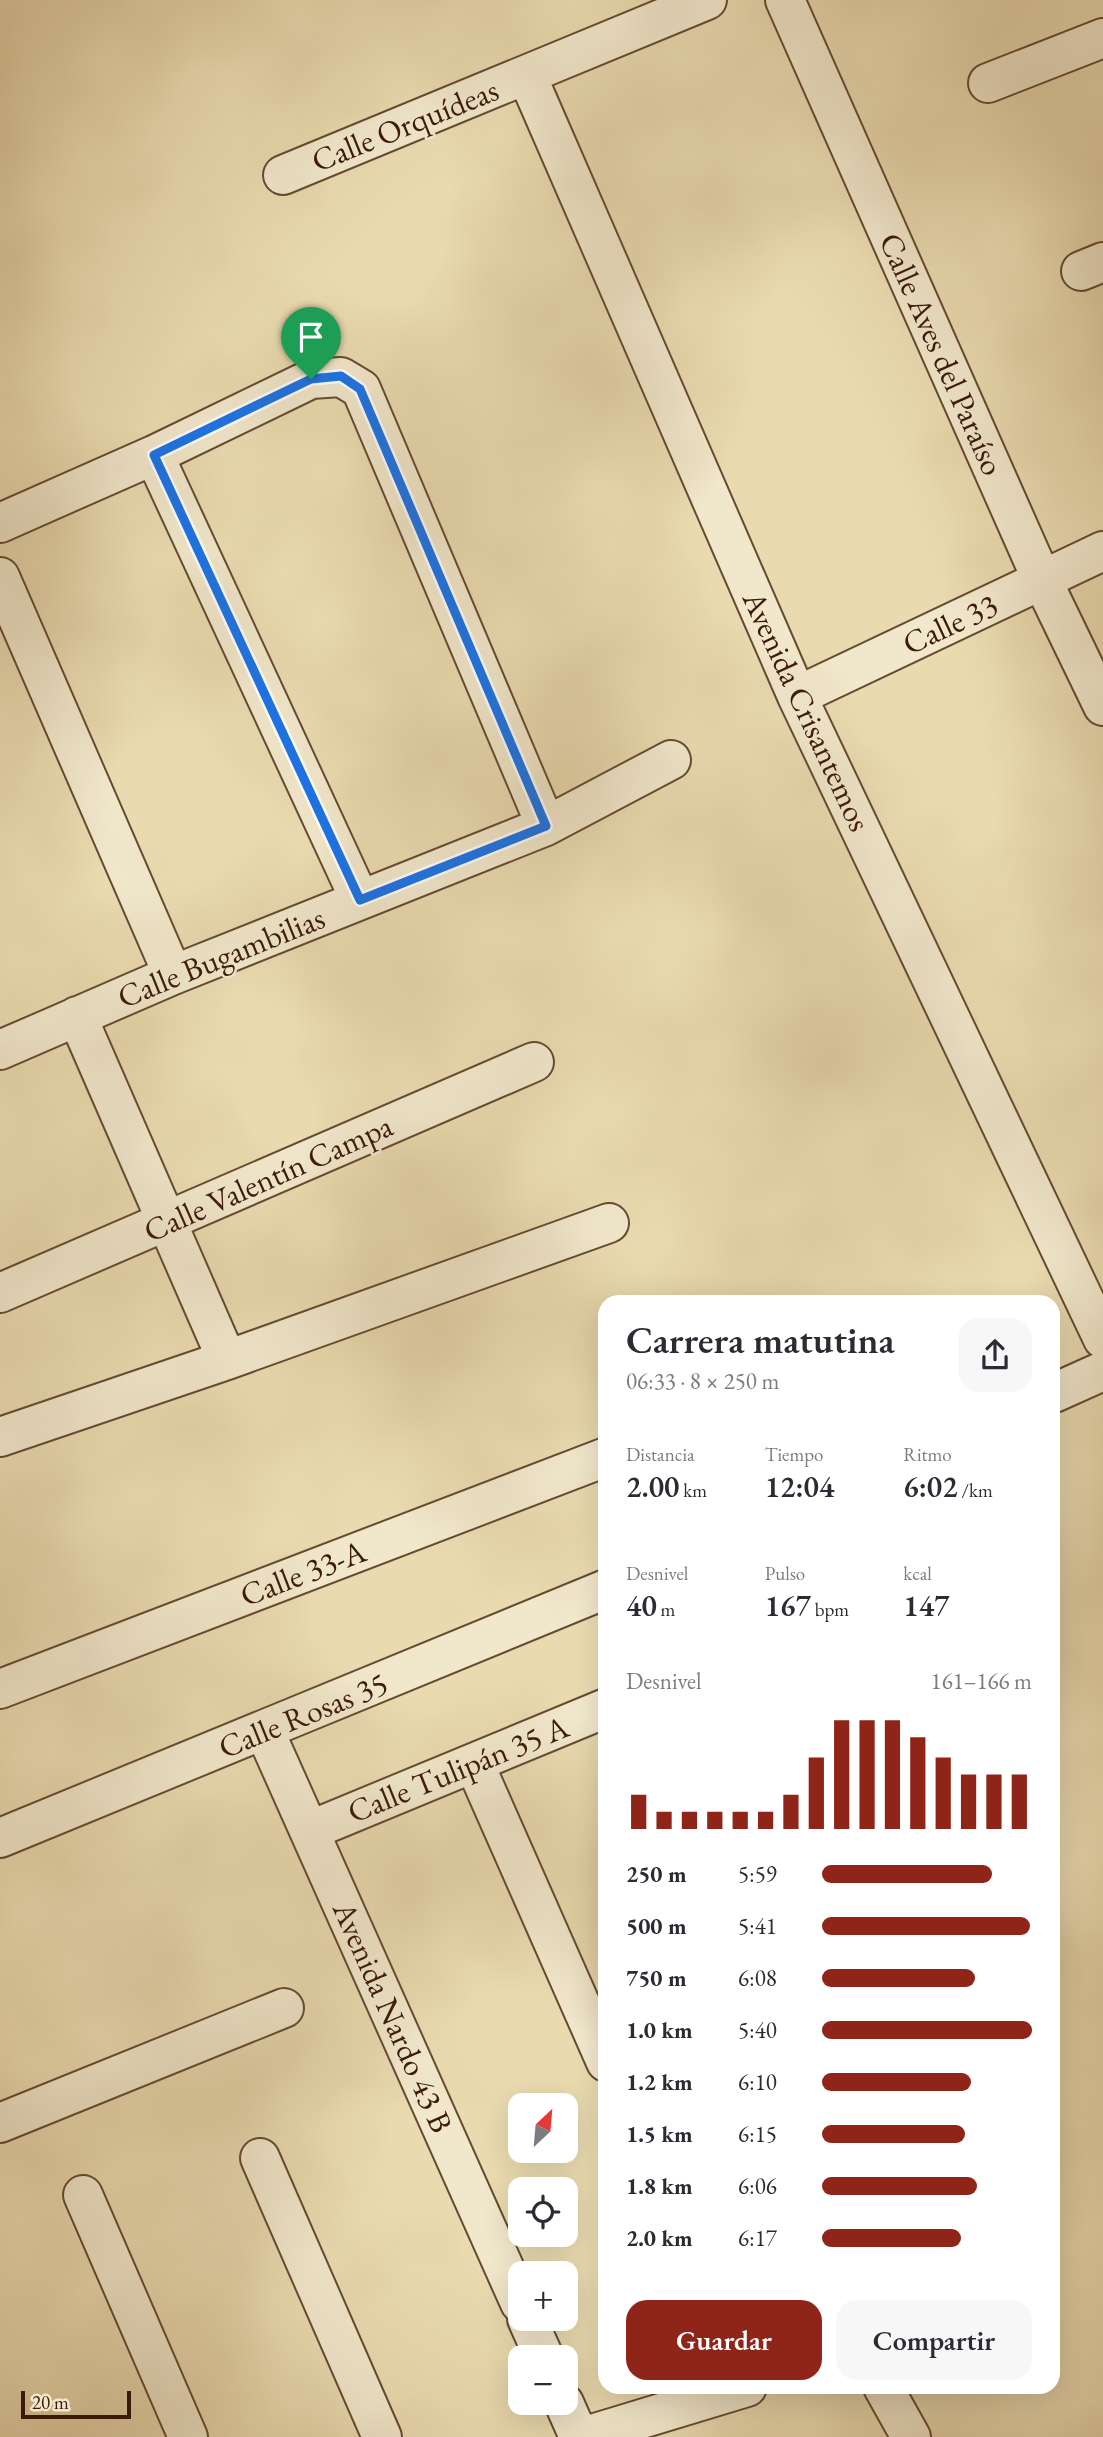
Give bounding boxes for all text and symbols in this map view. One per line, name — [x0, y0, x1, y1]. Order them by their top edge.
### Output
street label: Calle Orquídeas — [305, 68, 505, 182]
street label: Calle Aves del Paraíso — [870, 226, 1014, 482]
pin — [281, 307, 341, 379]
icon: arrive — [292, 318, 330, 356]
street label: Avenida Crisantemos — [732, 583, 881, 838]
street label: Calle 33 — [896, 584, 1004, 664]
street label: Calle Bugambilias — [111, 896, 331, 1018]
street label: Calle Valentín Campa — [137, 1104, 399, 1252]
text: Carrera matutina — [626, 1315, 895, 1364]
button: share — [958, 1318, 1032, 1392]
text: 06:33 · 8 × 250 m — [626, 1366, 779, 1396]
text: Distancia — [626, 1442, 695, 1467]
text: Tiempo — [765, 1442, 824, 1467]
text: Ritmo — [903, 1442, 952, 1467]
text: 2.00 — [626, 1467, 679, 1506]
text: 12:04 — [765, 1467, 834, 1506]
text: 6:02 — [903, 1467, 958, 1506]
text: km — [679, 1478, 707, 1503]
text: /km — [958, 1478, 993, 1503]
street label: Calle 33-A — [234, 1530, 373, 1616]
text: Desnivel — [626, 1561, 688, 1586]
text: Pulso — [765, 1561, 805, 1586]
text: kcal — [903, 1561, 932, 1586]
text: 40 — [626, 1586, 657, 1625]
text: 167 — [765, 1586, 811, 1625]
text: 147 — [903, 1586, 950, 1625]
text: m — [657, 1597, 675, 1622]
text: bpm — [811, 1597, 849, 1622]
street label: Calle Rosas 35 — [212, 1662, 394, 1768]
text: Desnivel — [626, 1666, 702, 1696]
text: 161–166 m — [931, 1666, 1032, 1696]
street label: Calle Tulipán 35 A — [341, 1705, 576, 1832]
text: 250 m — [626, 1859, 687, 1889]
text: 5:59 — [738, 1859, 777, 1889]
street label: Avenida Nardo 43 B — [323, 1894, 463, 2139]
text: 500 m — [626, 1911, 687, 1941]
text: 5:41 — [738, 1911, 777, 1941]
text: 750 m — [626, 1963, 687, 1993]
text: 6:08 — [738, 1963, 777, 1993]
text: 1.0 km — [626, 2015, 693, 2045]
text: 5:40 — [738, 2015, 777, 2045]
text: 1.2 km — [626, 2067, 693, 2097]
text: 6:10 — [738, 2067, 777, 2097]
north arrow — [508, 2093, 578, 2163]
map controls — [508, 2093, 578, 2415]
text: 1.5 km — [626, 2119, 693, 2149]
text: 6:15 — [738, 2119, 777, 2149]
text: 1.8 km — [626, 2171, 693, 2201]
text: 6:06 — [738, 2171, 777, 2201]
button: locate — [508, 2177, 578, 2247]
text: 2.0 km — [626, 2223, 693, 2253]
text: 6:17 — [738, 2223, 777, 2253]
button: + — [508, 2261, 578, 2331]
button: Guardar — [626, 2300, 822, 2380]
button: Compartir — [836, 2300, 1032, 2380]
button: − — [508, 2345, 578, 2415]
scale bar — [21, 2388, 131, 2420]
text: 20 m — [32, 2390, 69, 2415]

